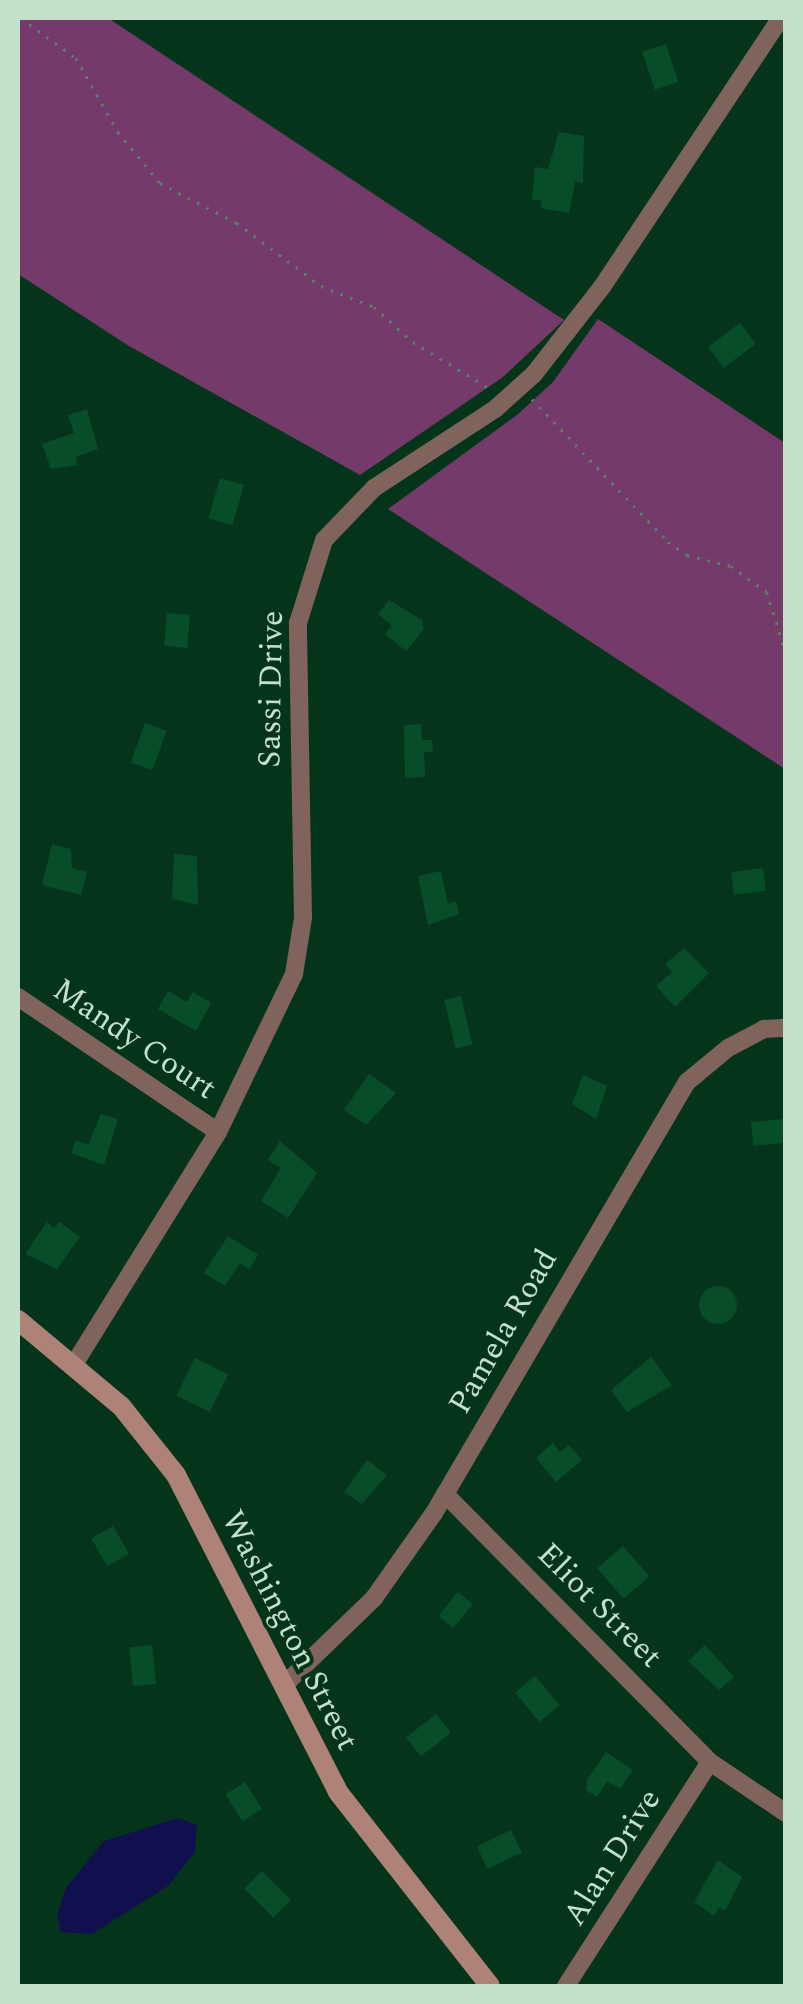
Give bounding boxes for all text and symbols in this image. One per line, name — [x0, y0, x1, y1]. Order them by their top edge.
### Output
street label: Sassi Drive — [251, 610, 293, 768]
street label: Mandy Court — [45, 971, 223, 1109]
street label: Pamela Road — [441, 1243, 567, 1421]
street label: Washington Street — [212, 1505, 366, 1757]
street label: Eliot Street — [529, 1536, 669, 1676]
street label: Alan Drive — [556, 1783, 670, 1933]

